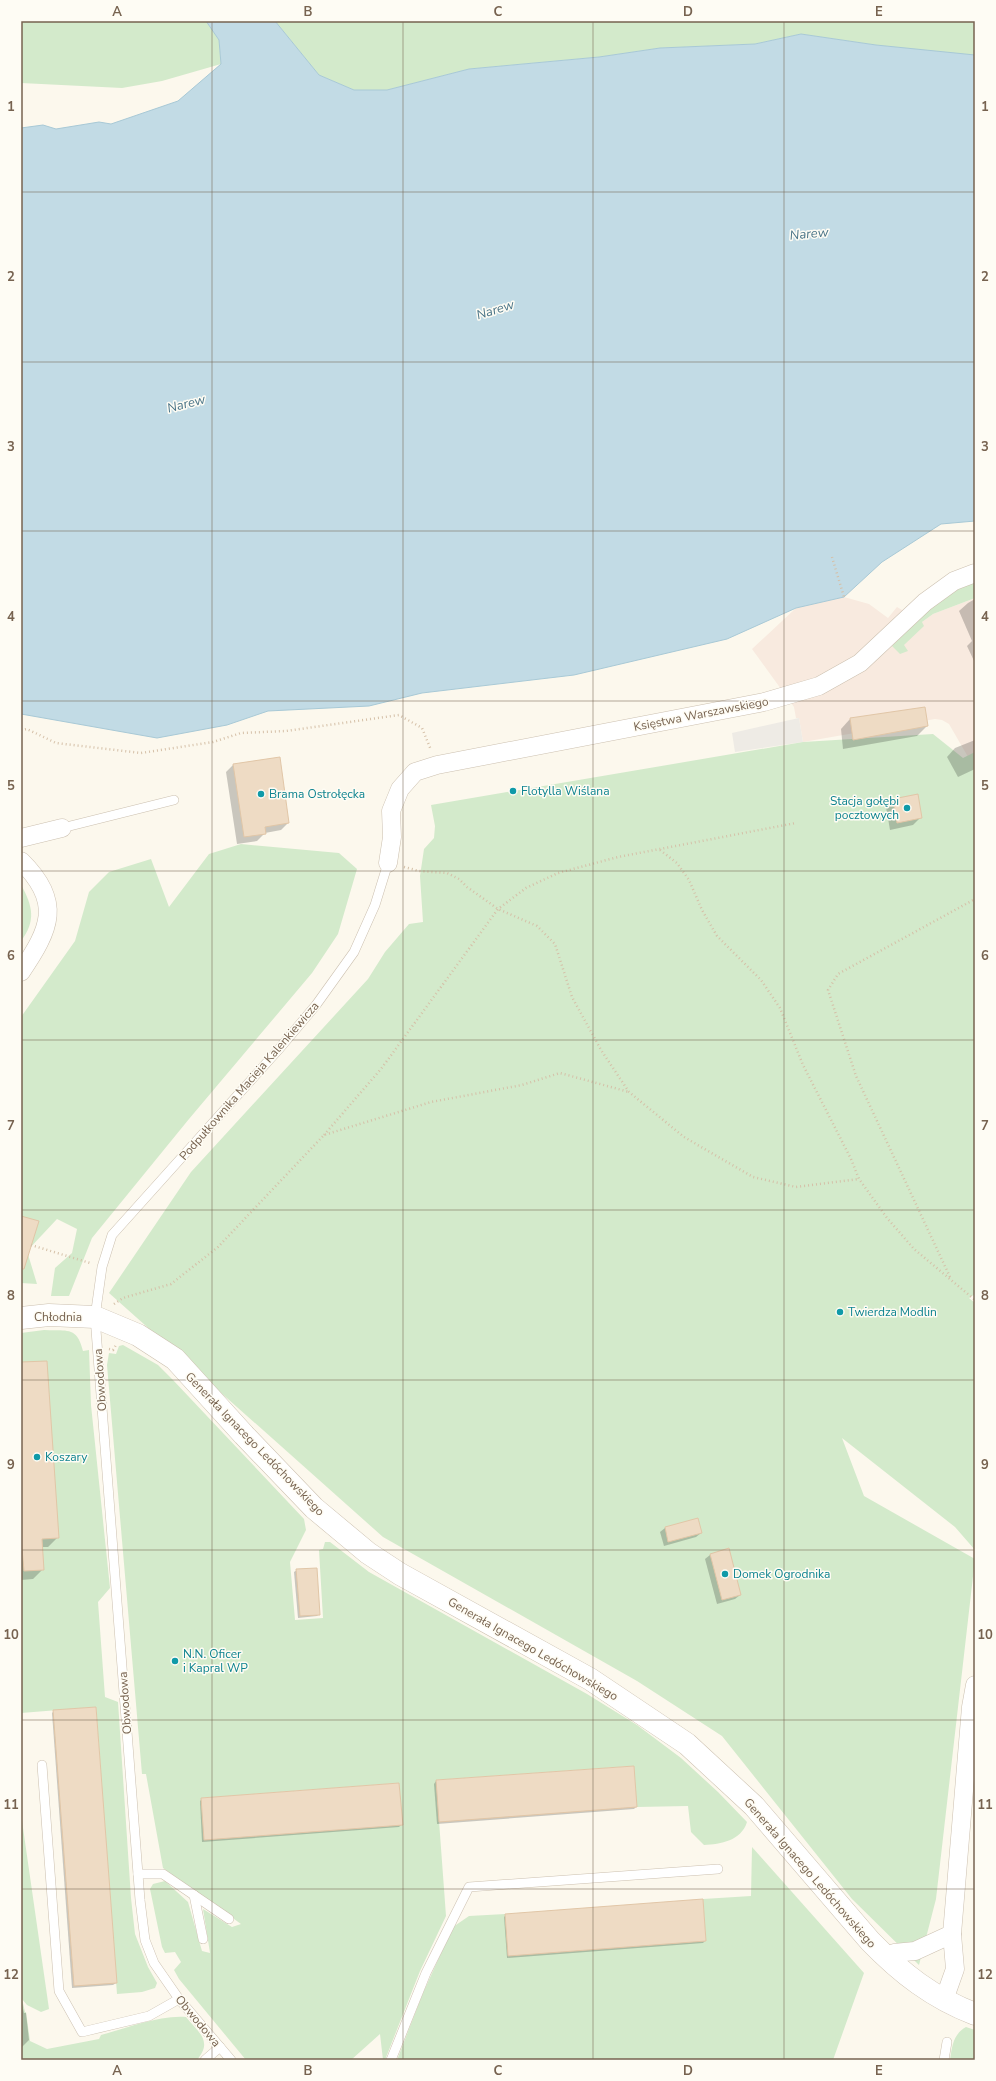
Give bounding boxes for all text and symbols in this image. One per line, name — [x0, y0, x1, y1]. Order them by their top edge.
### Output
text: A — [112, 3, 122, 21]
text: B — [304, 3, 313, 21]
text: C — [494, 3, 503, 21]
text: D — [683, 3, 693, 21]
text: E — [875, 3, 883, 21]
text: 1 — [7, 98, 15, 116]
text: 1 — [981, 98, 989, 116]
water label: Narew — [789, 223, 830, 245]
text: 2 — [7, 268, 15, 286]
text: 2 — [981, 268, 989, 286]
water label: Narew — [474, 295, 518, 324]
water label: Narew — [165, 390, 208, 418]
text: 3 — [7, 438, 15, 456]
text: 3 — [981, 438, 989, 456]
text: 4 — [7, 608, 15, 626]
text: 4 — [981, 608, 989, 626]
street label: Księstwa Warszawskiego — [632, 693, 770, 735]
text: 5 — [7, 777, 15, 795]
text: 5 — [981, 777, 989, 795]
place label: Flotylla Wiślana — [521, 783, 610, 799]
place label: Brama Ostrołęcka — [269, 786, 365, 802]
marker: Flotylla Wiślana — [508, 786, 518, 796]
marker: Brama Ostrołęcka — [256, 789, 266, 799]
place label: Stacja gołębi pocztowych — [830, 793, 899, 823]
marker: Stacja gołębi pocztowych — [902, 803, 912, 813]
text: 6 — [7, 947, 15, 965]
text: 6 — [981, 947, 989, 965]
street label: Podpułkownika Macieja Kalenkiewicza — [176, 998, 322, 1164]
text: 7 — [7, 1117, 15, 1135]
text: 7 — [981, 1117, 989, 1135]
text: 8 — [7, 1287, 15, 1305]
text: 8 — [981, 1287, 989, 1305]
place label: Twierdza Modlin — [848, 1304, 937, 1320]
marker: Twierdza Modlin — [835, 1307, 845, 1317]
street label: Chłodnia — [34, 1309, 82, 1325]
street label: Obwodowa — [90, 1348, 110, 1412]
street label: Generała Ignacego Ledóchowskiego — [182, 1369, 328, 1520]
place label: Koszary — [45, 1449, 88, 1465]
marker: Koszary — [32, 1452, 42, 1462]
text: 9 — [7, 1456, 15, 1474]
text: 9 — [981, 1456, 989, 1474]
place label: Domek Ogrodnika — [733, 1566, 830, 1582]
marker: Domek Ogrodnika — [720, 1569, 730, 1579]
street label: Generała Ignacego Ledóchowskiego — [445, 1594, 621, 1705]
text: 10 — [3, 1626, 19, 1644]
text: 10 — [977, 1626, 993, 1644]
place label: N.N. Oficer i Kapral WP — [183, 1646, 248, 1676]
marker: N.N. Oficer i Kapral WP — [170, 1656, 180, 1666]
street label: Obwodowa — [115, 1671, 135, 1735]
street label: Generała Ignacego Ledóchowskiego — [740, 1795, 880, 1952]
text: 11 — [3, 1796, 19, 1814]
text: 11 — [977, 1796, 993, 1814]
text: 12 — [3, 1966, 19, 1984]
text: 12 — [977, 1966, 993, 1984]
street label: Obwodowa — [172, 1992, 224, 2050]
text: A — [112, 2062, 122, 2080]
text: B — [304, 2062, 313, 2080]
text: C — [494, 2062, 503, 2080]
text: D — [683, 2062, 693, 2080]
text: E — [875, 2062, 883, 2080]

